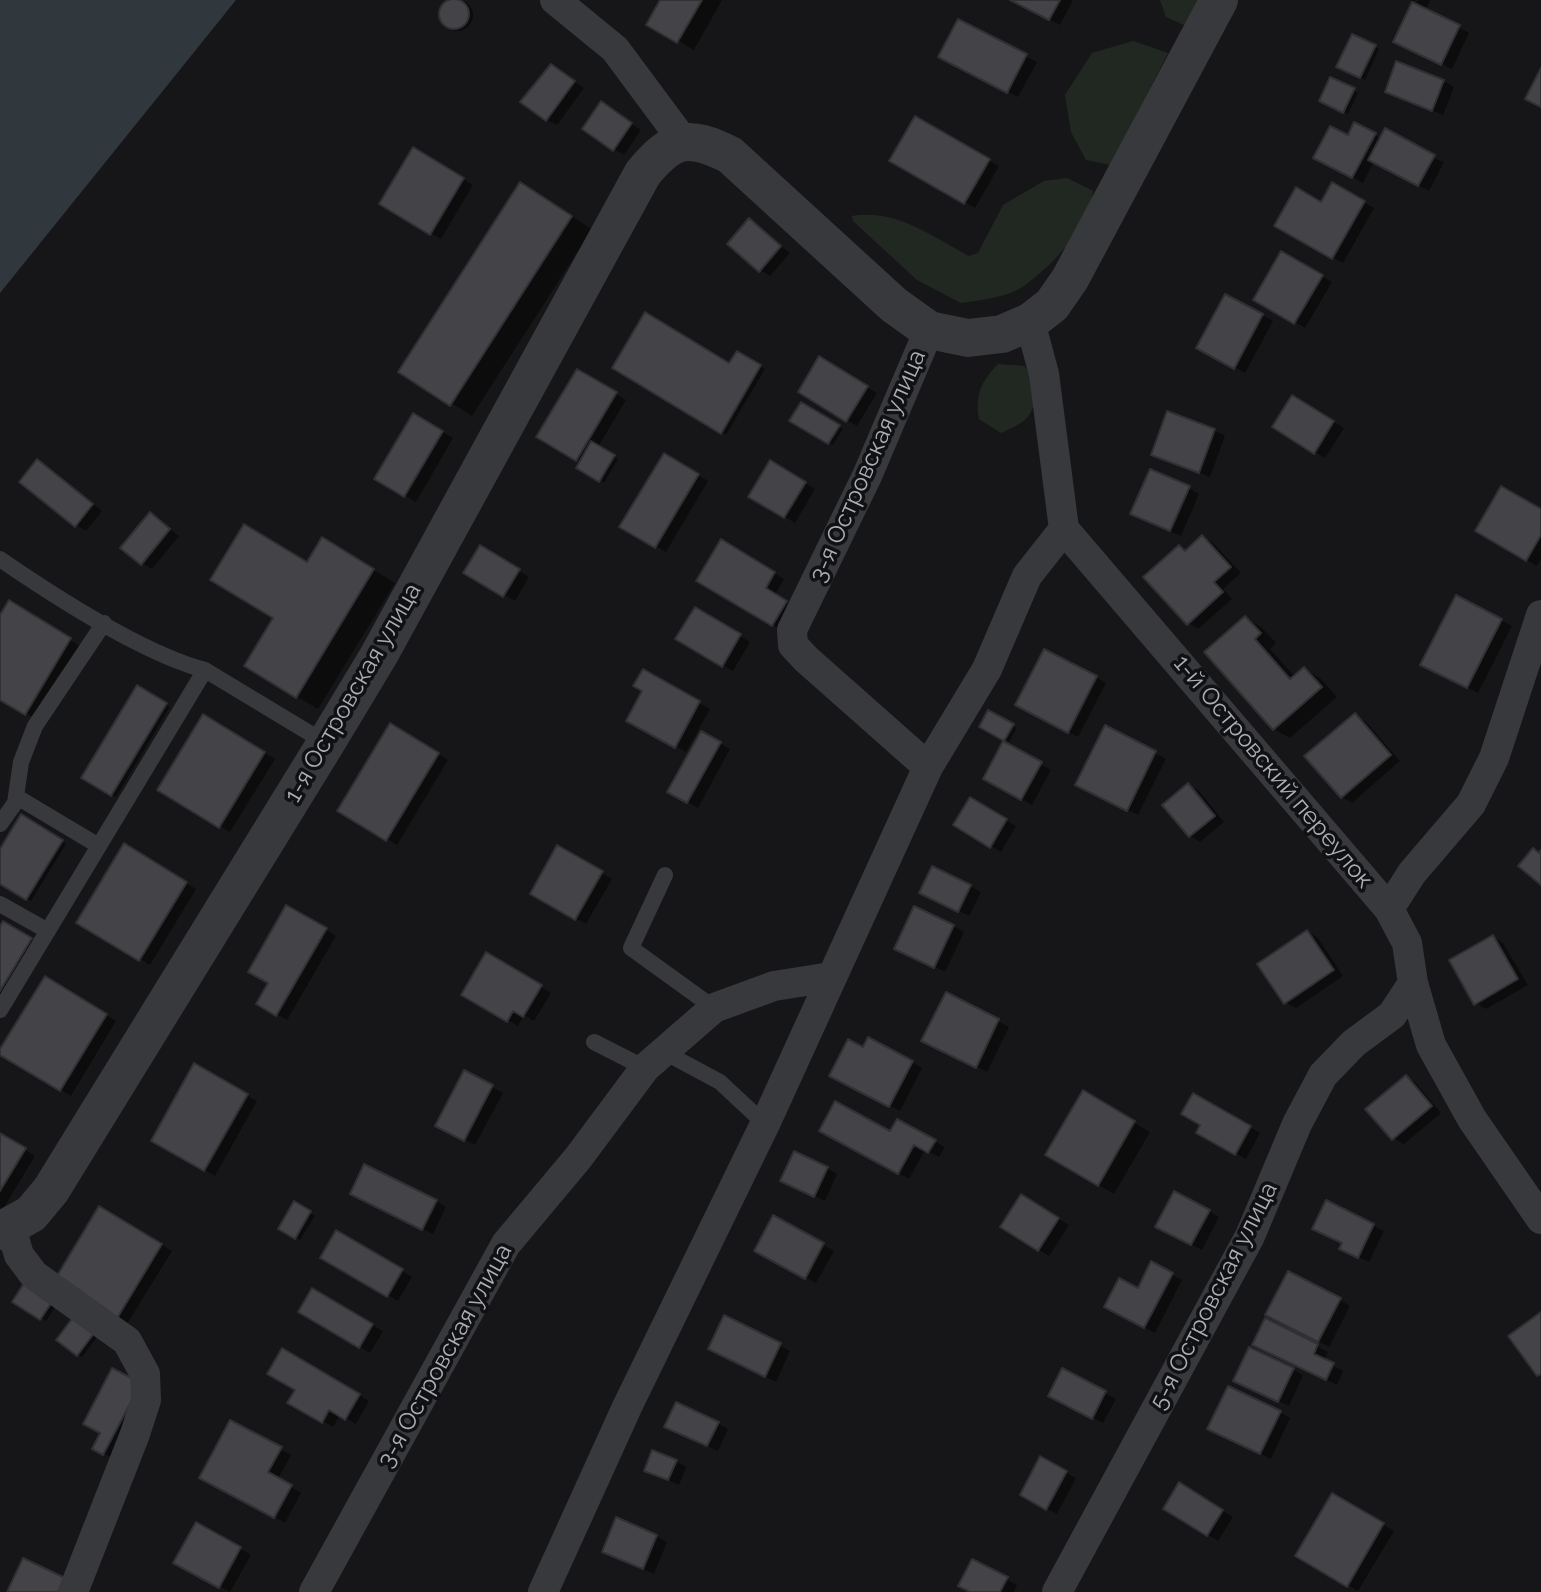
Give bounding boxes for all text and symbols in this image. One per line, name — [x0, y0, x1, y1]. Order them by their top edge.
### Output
street label: 3-я Островская улица — [804, 345, 932, 587]
street label: 1-я Островская улица — [278, 578, 428, 808]
street label: 1-й Островский переулок — [1167, 650, 1379, 894]
street label: 5-я Островская улица — [1144, 1177, 1284, 1415]
street label: 3-я Островская улица — [372, 1239, 518, 1473]

